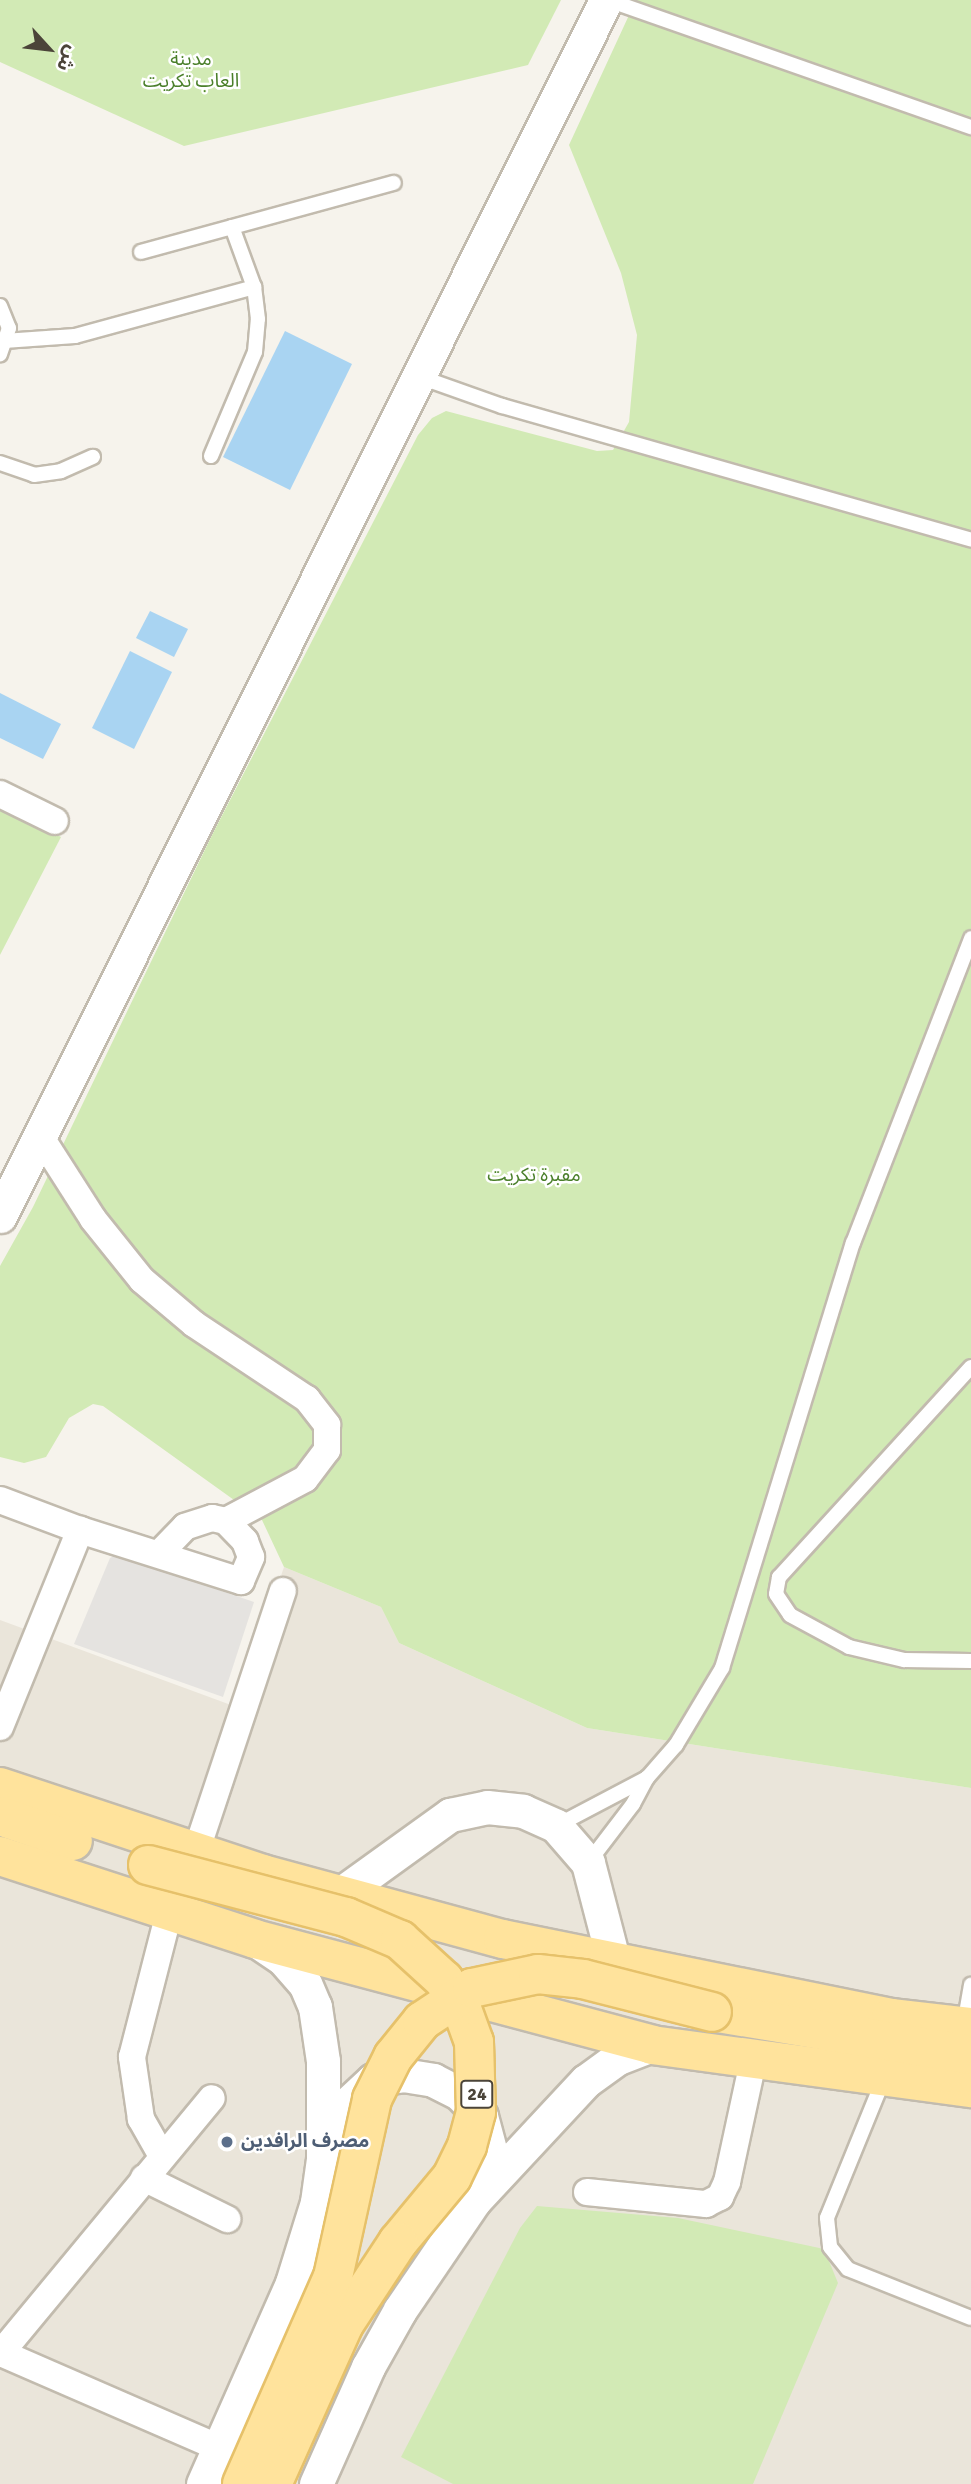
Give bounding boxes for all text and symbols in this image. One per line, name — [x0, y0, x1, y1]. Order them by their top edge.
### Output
north arrow — [14, 14, 84, 84]
text: ش — [51, 41, 84, 76]
park label: مدينة العاب تكريت — [143, 49, 239, 93]
park label: مقبرة تكريت — [487, 1165, 581, 1187]
road number: 24 — [460, 2080, 494, 2108]
place label: مصرف الرافدين — [241, 2131, 369, 2153]
marker: مصرف الرافدين — [219, 2134, 235, 2150]

